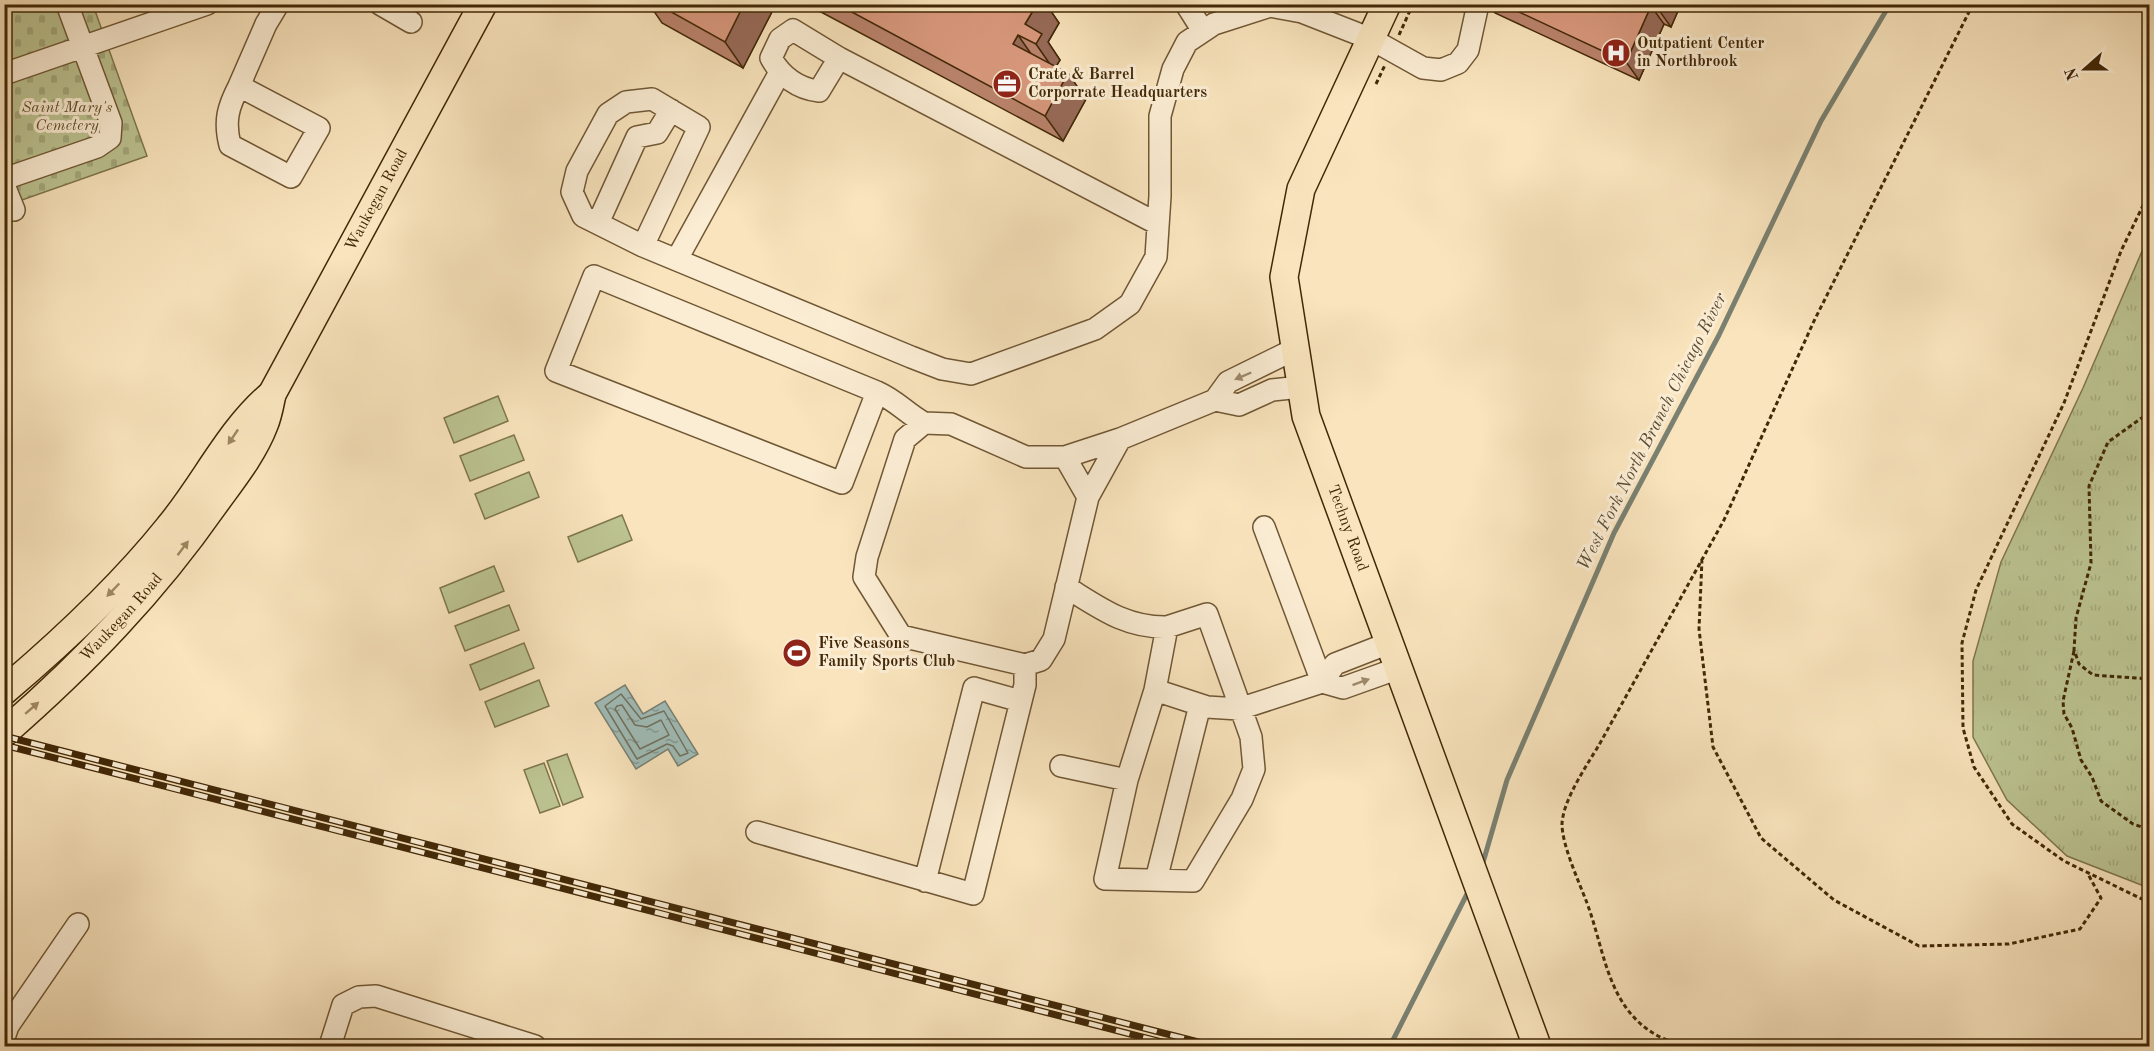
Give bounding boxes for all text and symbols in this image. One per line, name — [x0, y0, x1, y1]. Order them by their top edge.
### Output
place label: Outpatient Center in Northbrook — [1637, 36, 1765, 70]
hospital icon: Outpatient Center in Northbrook — [1600, 37, 1632, 69]
north arrow — [2055, 39, 2115, 99]
text: N — [2063, 64, 2083, 82]
place label: Crate & Barrel Corporrate Headquarters — [1028, 67, 1207, 101]
office icon: Crate & Barrel Corporrate Headquarters — [991, 68, 1023, 100]
park label: Saint Mary's Cemetery — [21, 100, 113, 134]
street label: Waukegan Road — [343, 146, 411, 254]
water label: West Fork North Branch Chicago River — [1574, 289, 1731, 574]
one-way arrow — [1234, 371, 1252, 381]
one-way arrow — [228, 429, 239, 445]
street label: Techny Road — [1324, 483, 1370, 574]
one-way arrow — [177, 540, 189, 555]
street label: Waukegan Road — [78, 571, 166, 665]
one-way arrow — [106, 582, 120, 596]
place label: Five Seasons Family Sports Club — [818, 636, 955, 670]
sports icon: Five Seasons Family Sports Club — [781, 637, 813, 669]
one-way arrow — [1352, 677, 1370, 687]
one-way arrow — [24, 702, 40, 715]

